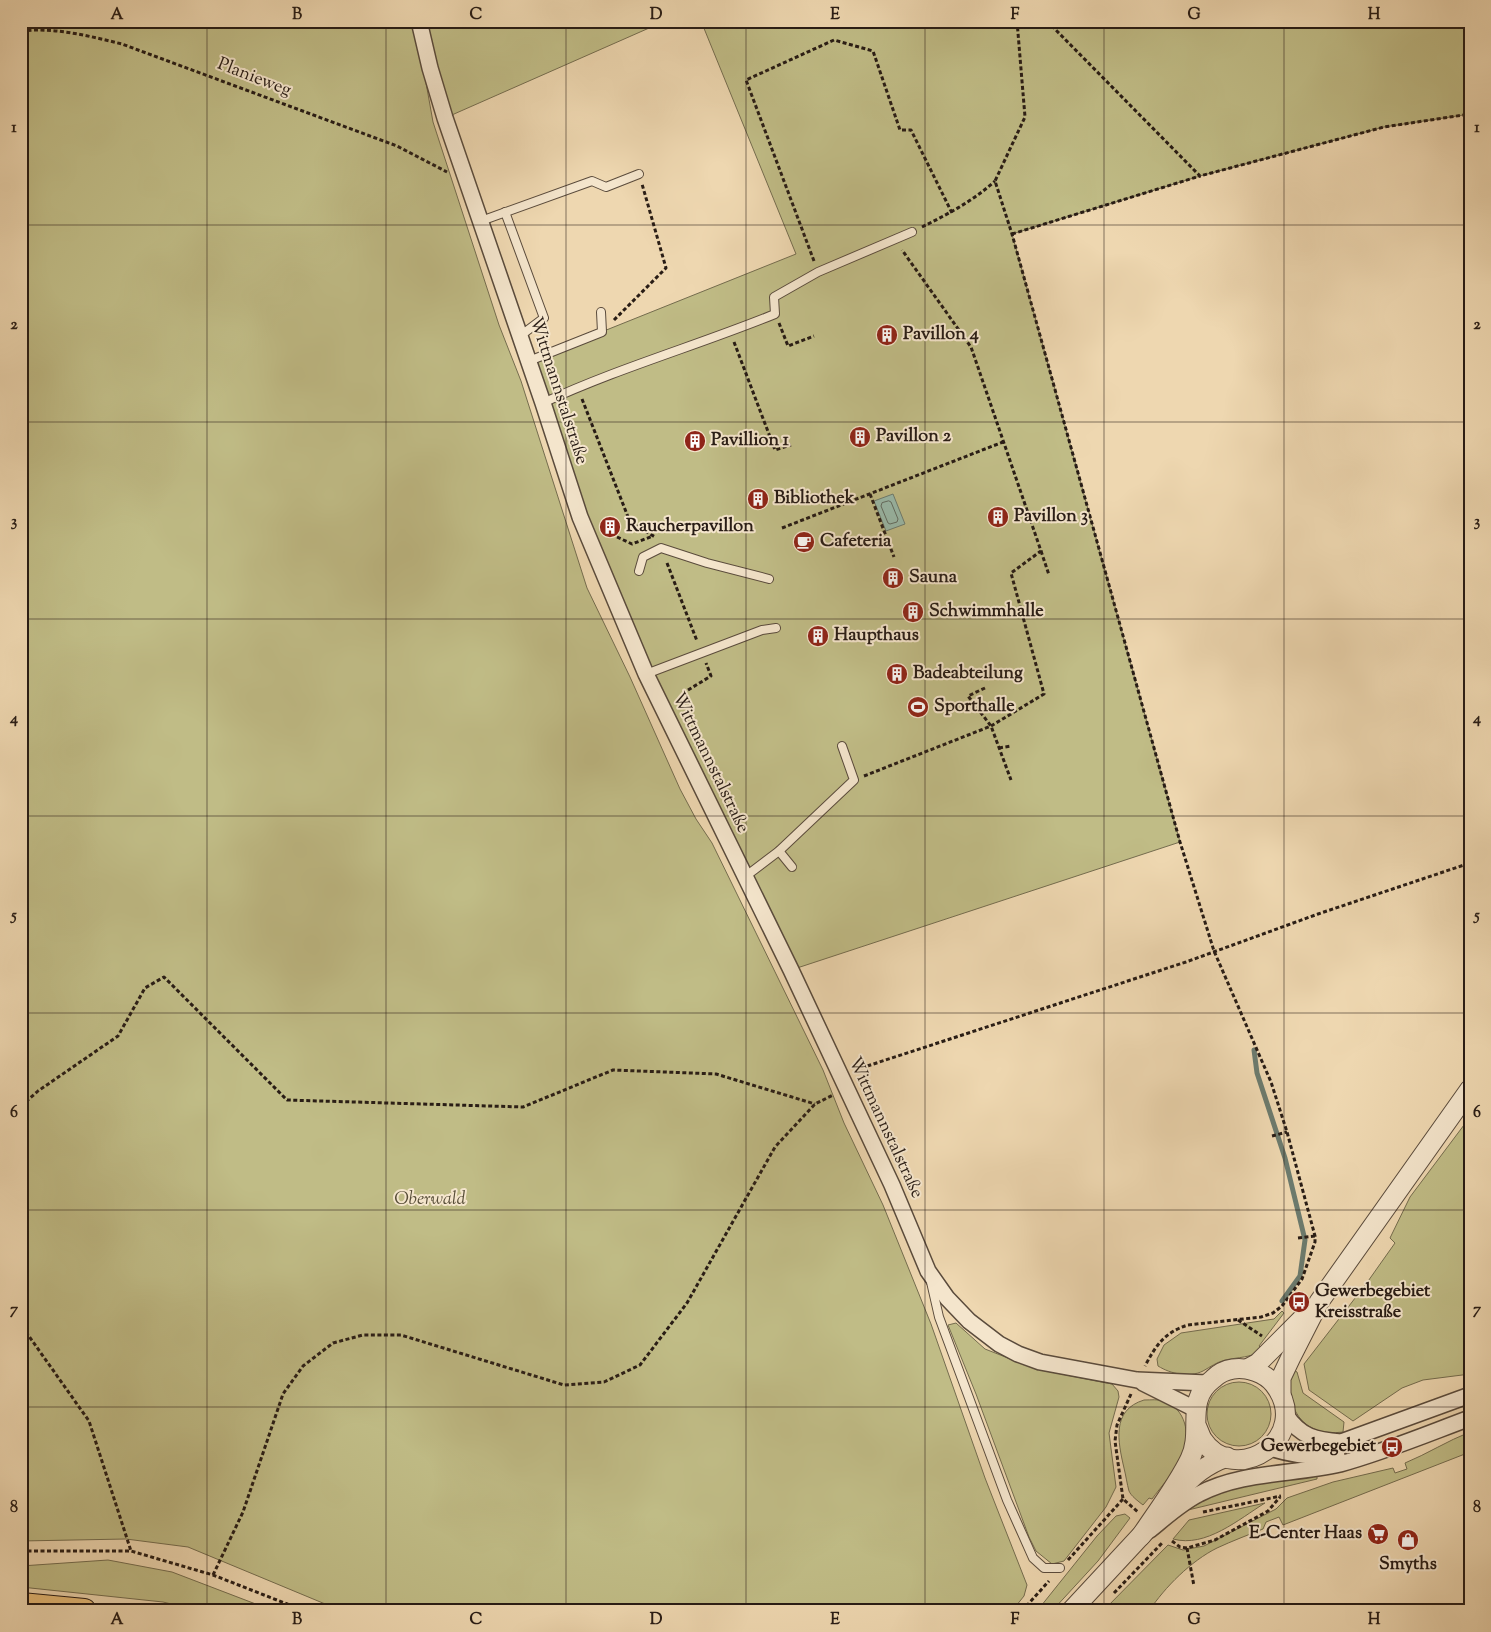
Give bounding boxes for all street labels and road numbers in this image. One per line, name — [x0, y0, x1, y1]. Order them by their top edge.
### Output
street label: Planieweg — [213, 52, 295, 104]
street label: Wittmannstalstraße — [522, 314, 594, 468]
street label: Wittmannstalstraße — [665, 688, 755, 838]
street label: Wittmannstalstraße — [841, 1053, 929, 1203]

